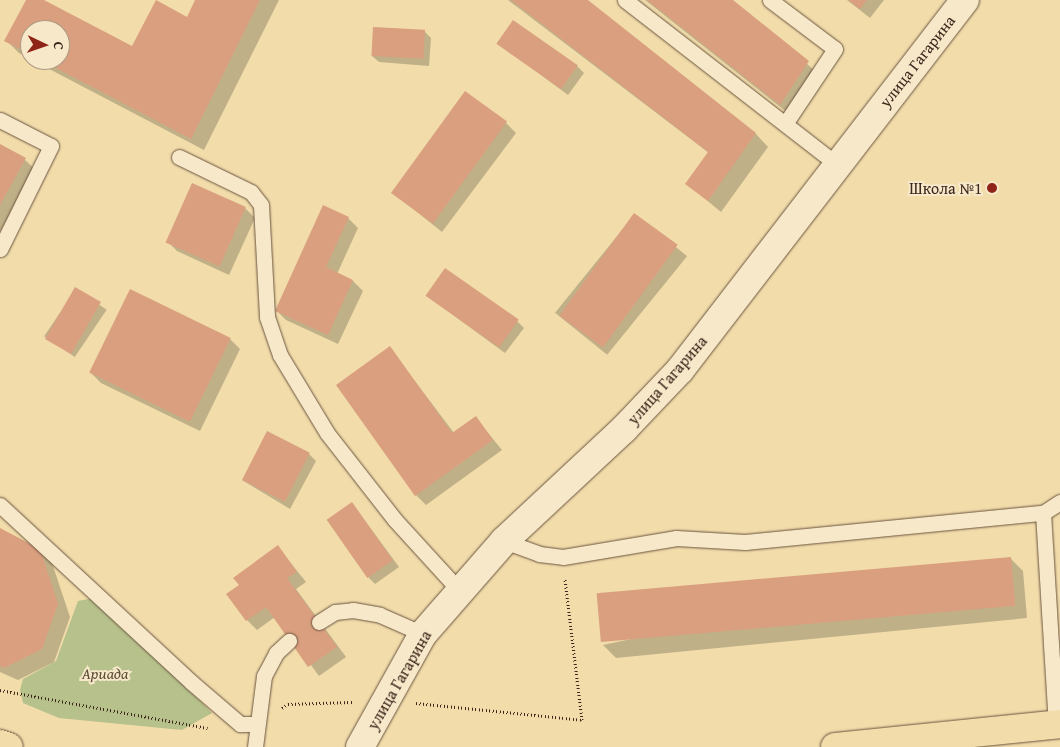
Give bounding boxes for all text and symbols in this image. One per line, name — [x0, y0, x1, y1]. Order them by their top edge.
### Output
street label: улица Гагарина — [875, 11, 959, 111]
north arrow — [20, 20, 70, 70]
text: С — [49, 41, 69, 50]
place label: Школа №1 — [909, 178, 982, 198]
marker: Школа №1 — [986, 182, 998, 194]
street label: улица Гагарина — [623, 332, 711, 428]
street label: улица Гагарина — [363, 627, 435, 733]
park label: Ариада — [82, 663, 128, 683]

